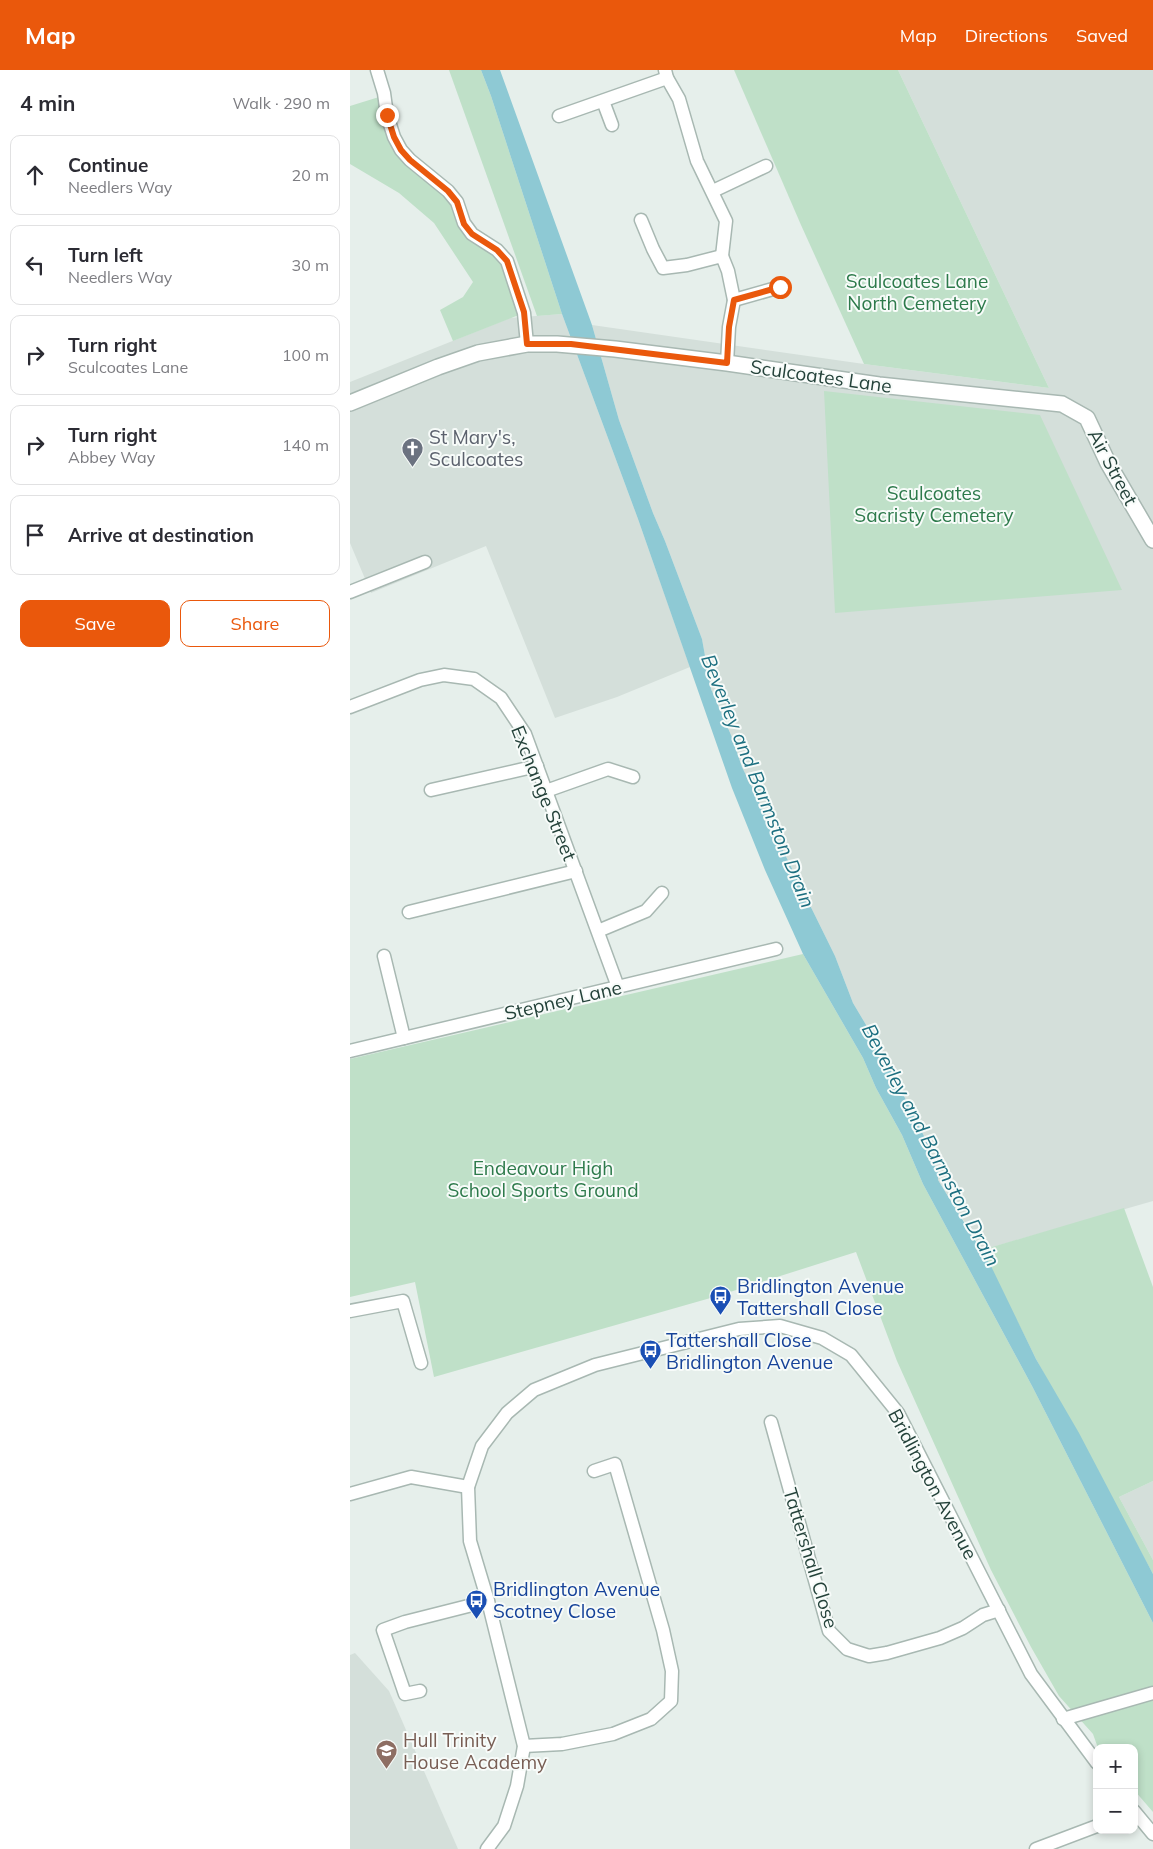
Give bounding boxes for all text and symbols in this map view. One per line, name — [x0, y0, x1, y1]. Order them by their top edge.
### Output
text: Map — [25, 20, 76, 50]
text: Map — [900, 24, 937, 47]
text: Directions — [965, 24, 1048, 47]
text: Saved — [1076, 24, 1128, 47]
text: 4 min — [20, 90, 75, 116]
text: Walk · 290 m — [232, 93, 330, 113]
route end — [376, 104, 399, 127]
text: Continue — [68, 153, 148, 177]
icon: ahead — [21, 161, 49, 189]
text: 20 m — [292, 165, 329, 185]
text: Needlers Way — [68, 177, 172, 197]
text: Turn left — [68, 243, 143, 267]
icon: left — [21, 251, 49, 279]
text: 30 m — [292, 255, 329, 275]
text: Needlers Way — [68, 267, 172, 287]
park label: Sculcoates Lane North Cemetery — [846, 269, 988, 315]
route start — [769, 276, 792, 299]
text: Turn right — [68, 333, 157, 357]
icon: right — [21, 341, 49, 369]
text: 100 m — [282, 345, 329, 365]
street label: Sculcoates Lane — [749, 354, 893, 398]
text: Sculcoates Lane — [68, 357, 188, 377]
text: Turn right — [68, 423, 157, 447]
place label: St Mary's, Sculcoates — [429, 425, 524, 471]
street label: Air Street — [1083, 425, 1143, 510]
icon: right — [21, 431, 49, 459]
text: 140 m — [282, 435, 329, 455]
church icon: St Mary's, Sculcoates — [401, 436, 425, 467]
text: Abbey Way — [68, 447, 155, 467]
park label: Sculcoates Sacristy Cemetery — [854, 481, 1014, 527]
icon: arrive — [21, 521, 49, 549]
text: Arrive at destination — [68, 523, 254, 547]
button: Save — [20, 600, 170, 647]
button: Share — [180, 600, 330, 647]
water label: Beverley and Barmston Drain — [696, 650, 821, 911]
street label: Exchange Street — [506, 722, 582, 864]
street label: Stepney Lane — [502, 975, 624, 1025]
water label: Beverley and Barmston Drain — [857, 1019, 1006, 1270]
park label: Endeavour High School Sports Ground — [447, 1156, 639, 1202]
place label: Bridlington Avenue Tattershall Close — [737, 1274, 904, 1320]
bus stop icon: Bridlington Avenue Tattershall Close — [709, 1285, 733, 1316]
place label: Tattershall Close Bridlington Avenue — [666, 1328, 833, 1374]
bus stop icon: Tattershall Close Bridlington Avenue — [638, 1339, 662, 1370]
street label: Bridlington Avenue — [883, 1405, 983, 1563]
street label: Tattershall Close — [778, 1485, 844, 1631]
place label: Bridlington Avenue Scotney Close — [493, 1577, 660, 1623]
bus stop icon: Bridlington Avenue Scotney Close — [465, 1588, 489, 1619]
place label: Hull Trinity House Academy — [403, 1728, 547, 1774]
school or university icon: Hull Trinity House Academy — [375, 1739, 399, 1770]
map controls — [1093, 1744, 1138, 1834]
button: + — [1093, 1744, 1138, 1789]
button: − — [1093, 1789, 1138, 1834]

